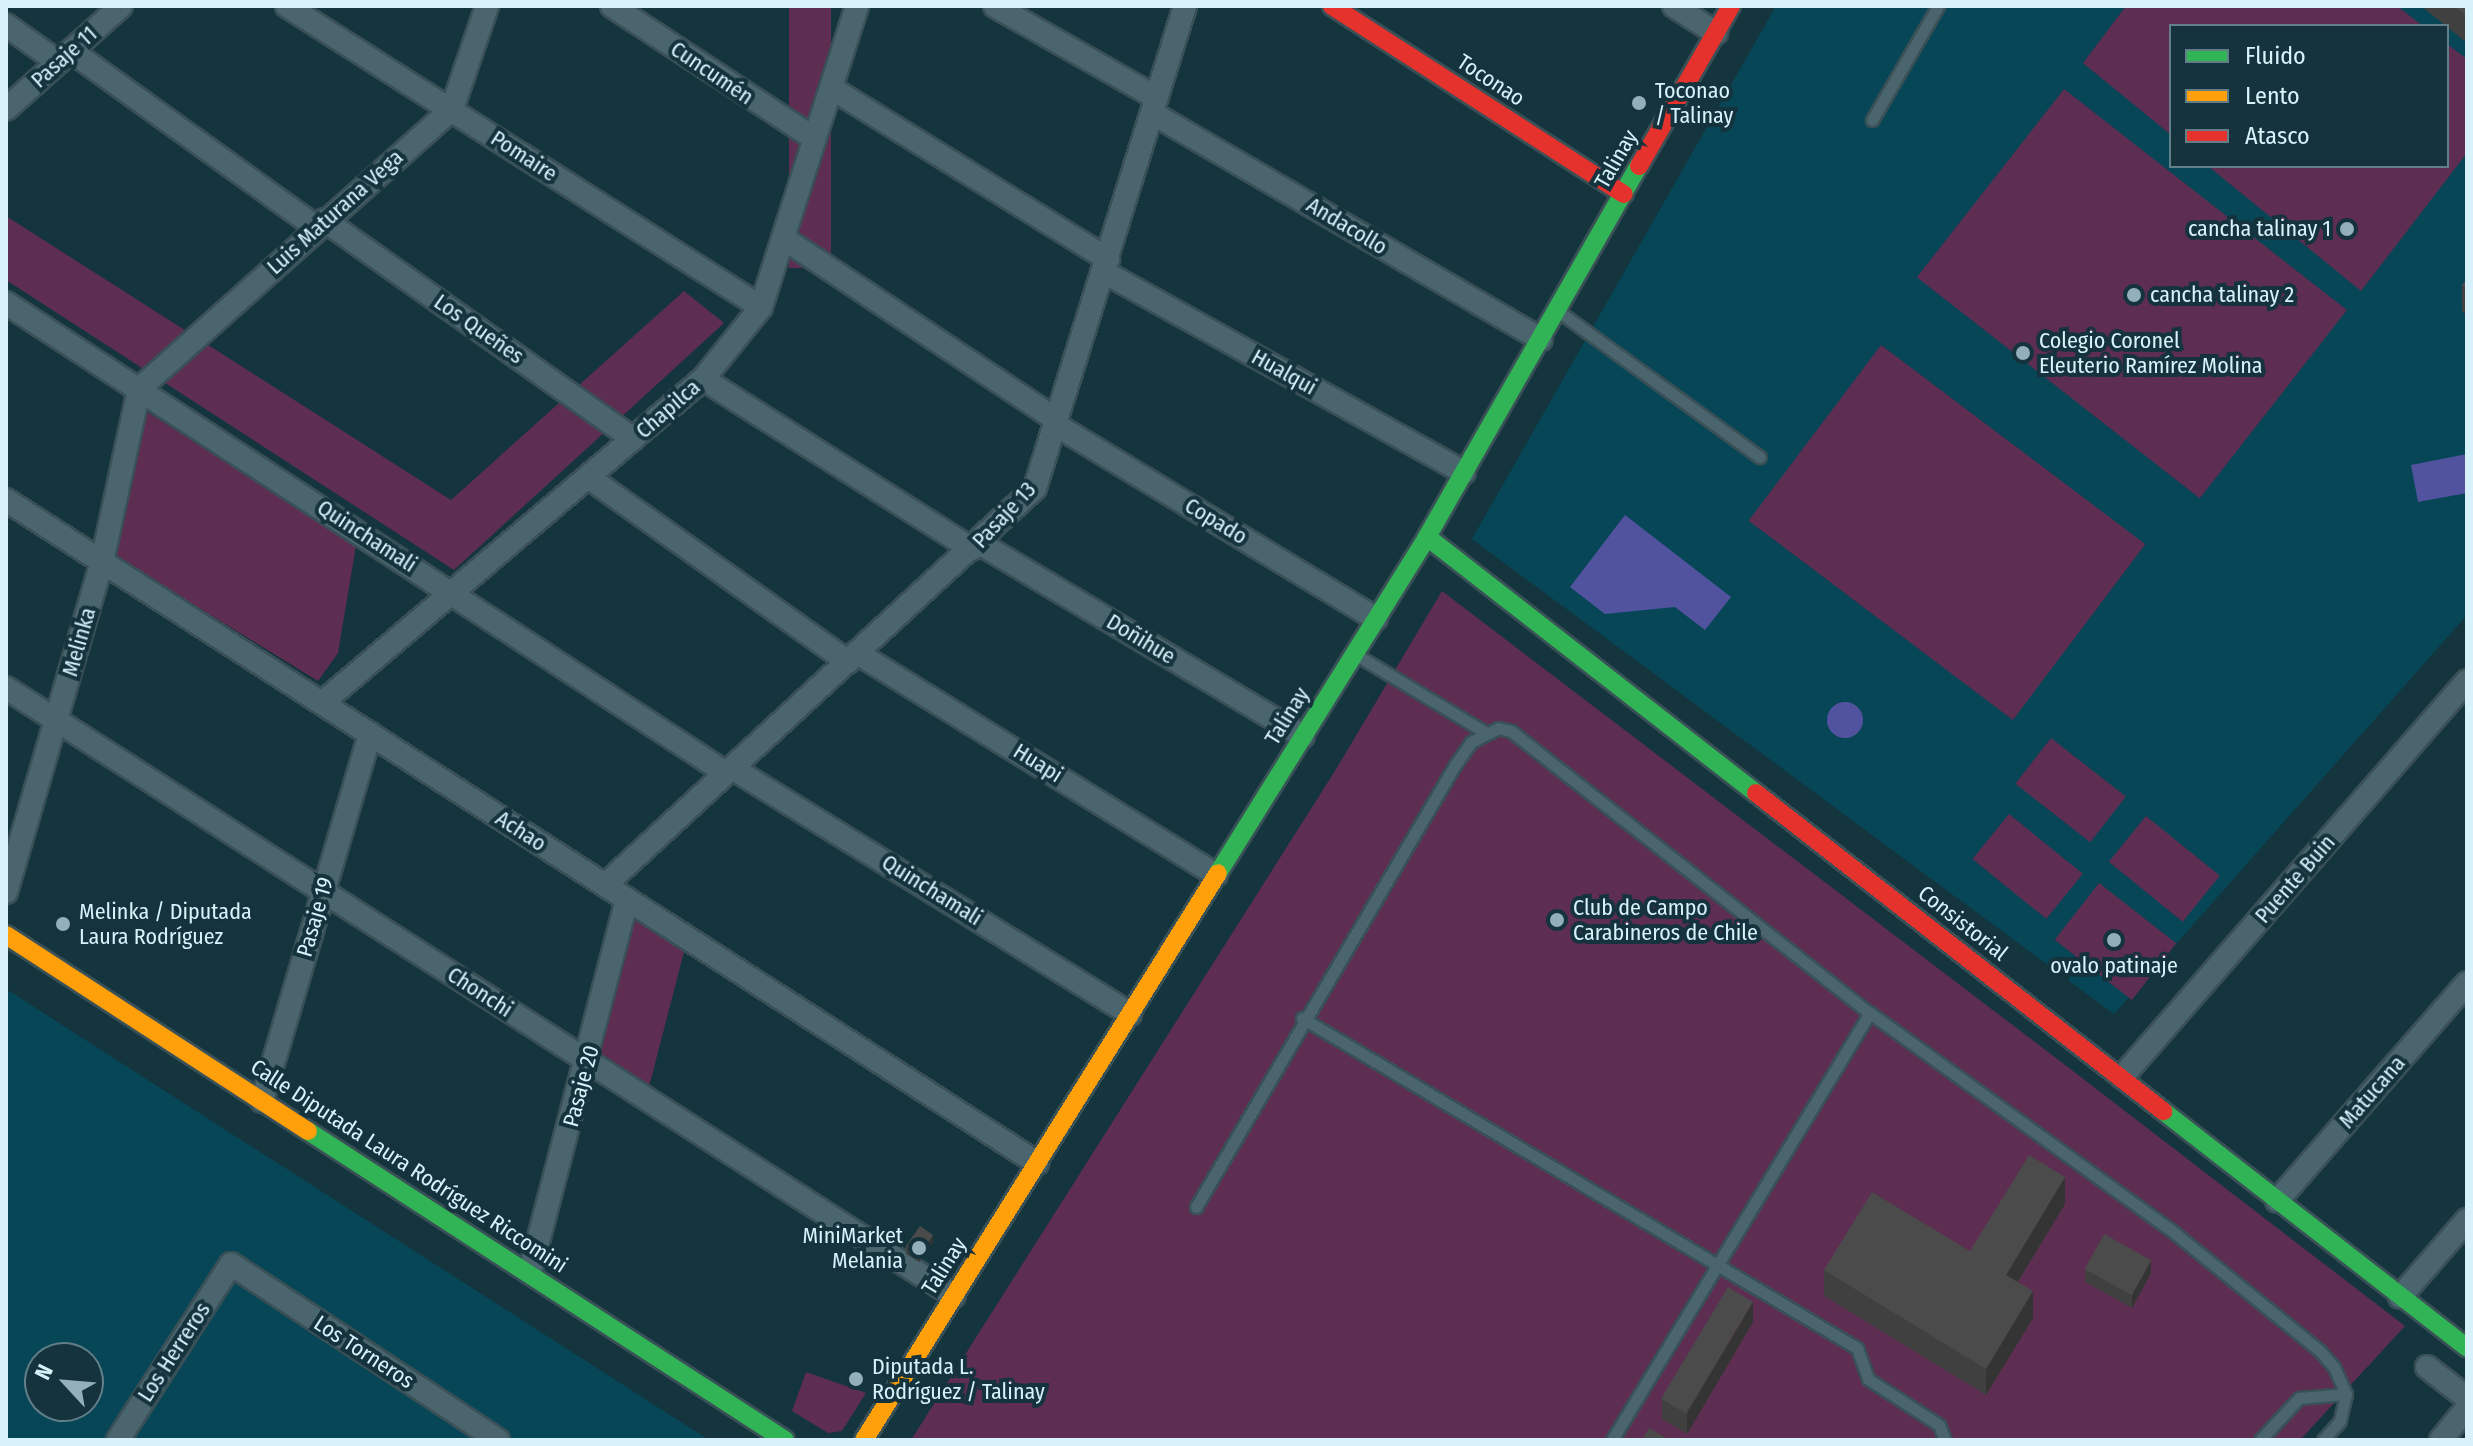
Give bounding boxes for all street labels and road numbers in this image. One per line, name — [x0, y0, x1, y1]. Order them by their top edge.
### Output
street label: Pasaje 11 — [26, 21, 102, 93]
street label: Cuncumén — [666, 36, 758, 110]
street label: Toconao — [1452, 48, 1530, 112]
street label: Pomaire — [486, 125, 562, 187]
street label: Talinay — [1589, 125, 1643, 193]
street label: Luis Maturana Vega — [262, 144, 408, 280]
street label: Andacollo — [1302, 192, 1392, 260]
street label: Los Queñes — [429, 289, 529, 369]
street label: Hualqui — [1247, 344, 1321, 400]
street label: Chapilca — [631, 374, 705, 444]
street label: Pasaje 13 — [967, 476, 1041, 554]
street label: Copado — [1180, 492, 1252, 550]
street label: Quinchamali — [312, 494, 422, 578]
street label: Melinka — [57, 605, 101, 679]
street label: Doñihue — [1102, 608, 1180, 670]
street label: Talinay — [1259, 682, 1315, 750]
street label: Huapi — [1009, 738, 1067, 788]
street label: Achao — [491, 805, 551, 857]
street label: Puente Buin — [2249, 829, 2341, 929]
street label: Quinchamali — [877, 849, 987, 931]
street label: Pasaje 19 — [291, 874, 339, 960]
street label: Consistorial — [1913, 880, 2013, 966]
street label: Chonchi — [443, 961, 517, 1023]
street label: Pasaje 20 — [557, 1042, 605, 1130]
street label: Matucana — [2333, 1050, 2411, 1134]
street label: Calle Diputada Laura Rodríguez Riccomini — [246, 1054, 572, 1278]
street label: Talinay — [916, 1232, 972, 1300]
street label: Los Herreros — [132, 1297, 216, 1407]
street label: Los Torneros — [309, 1310, 419, 1394]

